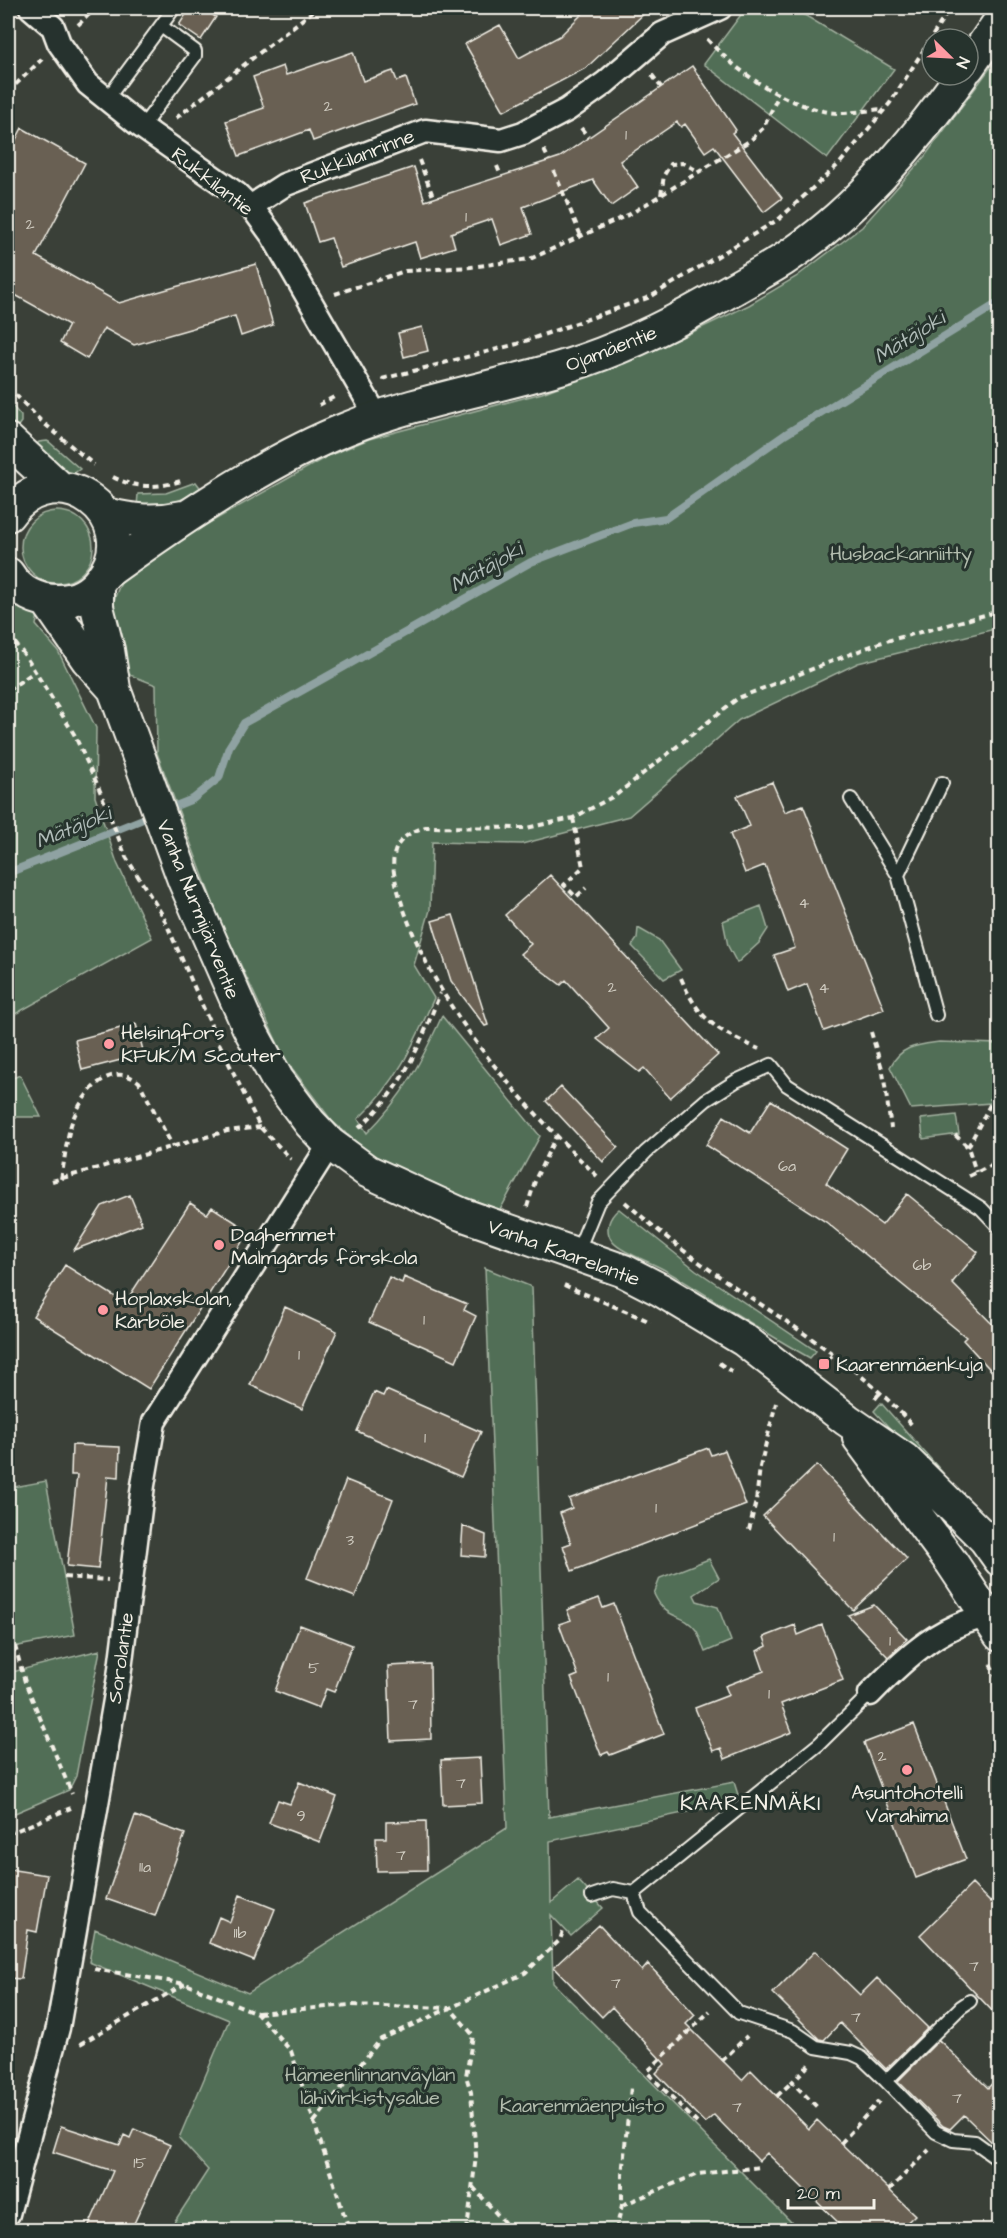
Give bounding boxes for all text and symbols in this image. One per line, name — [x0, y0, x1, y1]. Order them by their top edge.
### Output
north arrow — [920, 27, 980, 87]
text: N — [951, 54, 975, 72]
house number: 2 — [323, 95, 333, 117]
street label: Rukkilanrinne — [296, 122, 419, 192]
house number: 1 — [625, 124, 627, 146]
street label: Rukkilantie — [165, 141, 259, 223]
house number: 1 — [465, 206, 467, 228]
house number: 2 — [25, 213, 35, 235]
water label: Mätäjoki — [868, 303, 953, 371]
street label: Ojamäentie — [562, 319, 661, 379]
water label: Mätäjoki — [445, 534, 530, 599]
park label: Husbackanniitty — [830, 540, 972, 569]
water label: Mätäjoki — [31, 798, 118, 856]
street label: Vanha Nurmijärventie — [149, 816, 247, 1003]
house number: 4 — [799, 892, 810, 914]
house number: 2 — [607, 976, 617, 998]
house number: 4 — [819, 977, 830, 999]
place label: Helsingfors KFUK/M Scouter — [121, 1019, 281, 1070]
marker: Helsingfors KFUK/M Scouter — [102, 1037, 116, 1051]
house number: 6a — [778, 1155, 796, 1177]
street label: Vanha Kaarelantie — [484, 1212, 644, 1294]
place label: Daghemmet Malmgårds förskola — [231, 1221, 417, 1273]
marker: Daghemmet Malmgårds förskola — [212, 1238, 226, 1252]
house number: 6b — [912, 1254, 932, 1276]
place label: Hoplaxskolan, Kårböle — [115, 1285, 233, 1336]
marker: Hoplaxskolan, Kårböle — [96, 1303, 110, 1317]
house number: 1 — [423, 1309, 425, 1331]
house number: 1 — [298, 1344, 300, 1366]
place label: Kaarenmäenkuja — [836, 1351, 983, 1379]
marker: Kaarenmäenkuja — [817, 1357, 831, 1371]
house number: 1 — [424, 1427, 426, 1449]
house number: 1 — [655, 1497, 657, 1519]
house number: 1 — [833, 1526, 835, 1548]
house number: 3 — [346, 1529, 354, 1551]
street label: Sorolantie — [101, 1611, 141, 1705]
house number: 1 — [889, 1630, 891, 1652]
house number: 5 — [308, 1657, 320, 1679]
house number: 1 — [607, 1666, 609, 1688]
house number: 1 — [768, 1683, 770, 1705]
house number: 7 — [408, 1693, 418, 1715]
house number: 2 — [877, 1745, 887, 1767]
marker: Asuntohotelli Varahima — [900, 1763, 914, 1777]
house number: 7 — [456, 1772, 466, 1794]
place label: Asuntohotelli Varahima — [851, 1779, 963, 1830]
district label: KAARENMÄKI — [680, 1789, 822, 1818]
house number: 9 — [296, 1805, 306, 1827]
house number: 7 — [396, 1844, 406, 1866]
house number: 11a — [139, 1856, 151, 1878]
house number: 11b — [233, 1922, 247, 1944]
house number: 7 — [969, 1955, 979, 1977]
house number: 7 — [611, 1972, 621, 1994]
house number: 7 — [851, 2006, 861, 2028]
park label: Hämeenlinnanväylän lähivirkistysalue — [285, 2061, 455, 2113]
house number: 7 — [952, 2087, 962, 2109]
park label: Kaarenmäenpuisto — [500, 2092, 664, 2120]
house number: 7 — [732, 2096, 742, 2118]
house number: 15 — [133, 2152, 147, 2174]
scale bar — [788, 2172, 874, 2210]
text: 20 m — [797, 2181, 840, 2206]

